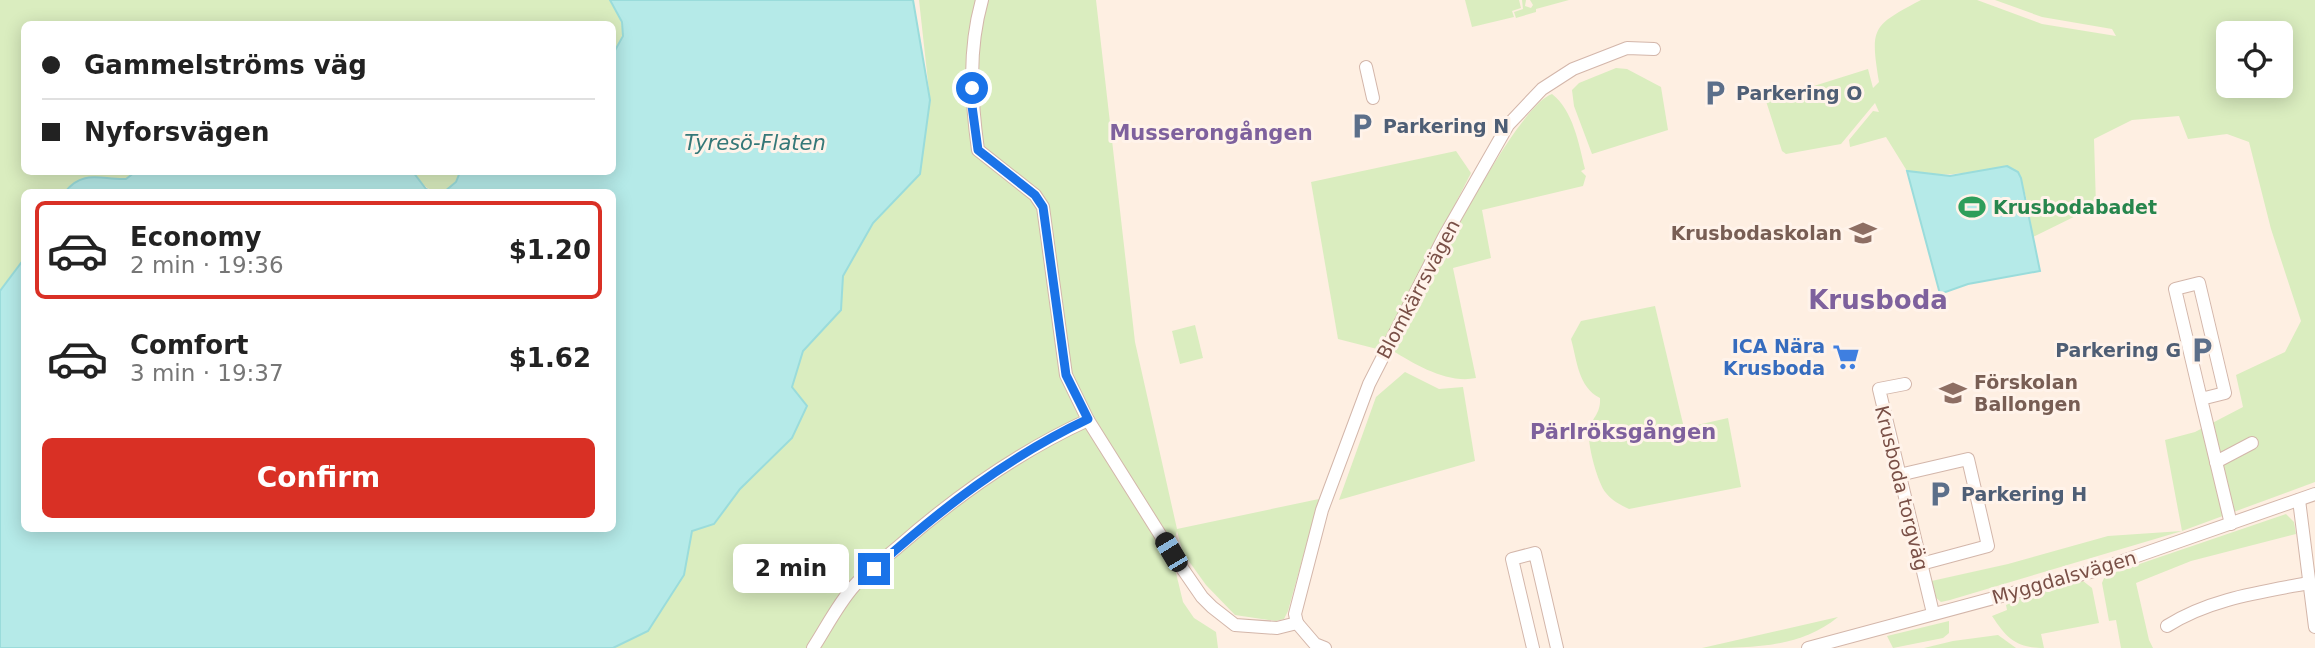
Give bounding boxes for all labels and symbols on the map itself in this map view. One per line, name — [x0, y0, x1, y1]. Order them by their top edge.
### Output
route start — [956, 72, 988, 104]
parking icon: Parkering O — [1700, 78, 1730, 108]
place label: Parkering O — [1736, 82, 1862, 104]
parking icon: Parkering N — [1347, 111, 1377, 141]
place label: Parkering N — [1383, 115, 1509, 137]
district label: Musserongången — [1109, 120, 1313, 145]
water label: Tyresö-Flaten — [684, 131, 826, 155]
sports icon: Krusbodabadet — [1957, 192, 1987, 222]
place label: Krusbodabadet — [1993, 196, 2157, 218]
street label: Blomkärrsvägen — [1372, 216, 1464, 362]
school or university icon: Krusbodaskolan — [1848, 218, 1878, 248]
place label: Krusbodaskolan — [1671, 222, 1842, 244]
district label: Krusboda — [1808, 285, 1948, 315]
place label: ICA Nära Krusboda — [1723, 335, 1825, 379]
parking icon: Parkering G — [2187, 335, 2217, 365]
place label: Parkering G — [2055, 339, 2181, 361]
supermarket icon: ICA Nära Krusboda — [1831, 342, 1861, 372]
place label: Förskolan Ballongen — [1974, 371, 2081, 415]
school or university icon: Förskolan Ballongen — [1938, 378, 1968, 408]
street label: Krusboda torgväg — [1871, 403, 1933, 573]
district label: Pärlröksgången — [1530, 419, 1716, 444]
parking icon: Parkering H — [1925, 479, 1955, 509]
place label: Parkering H — [1961, 483, 2087, 505]
car — [1152, 529, 1191, 575]
callout: 2 min — [734, 544, 850, 594]
street label: Myggdalsvägen — [1989, 546, 2139, 608]
route end — [858, 553, 890, 585]

